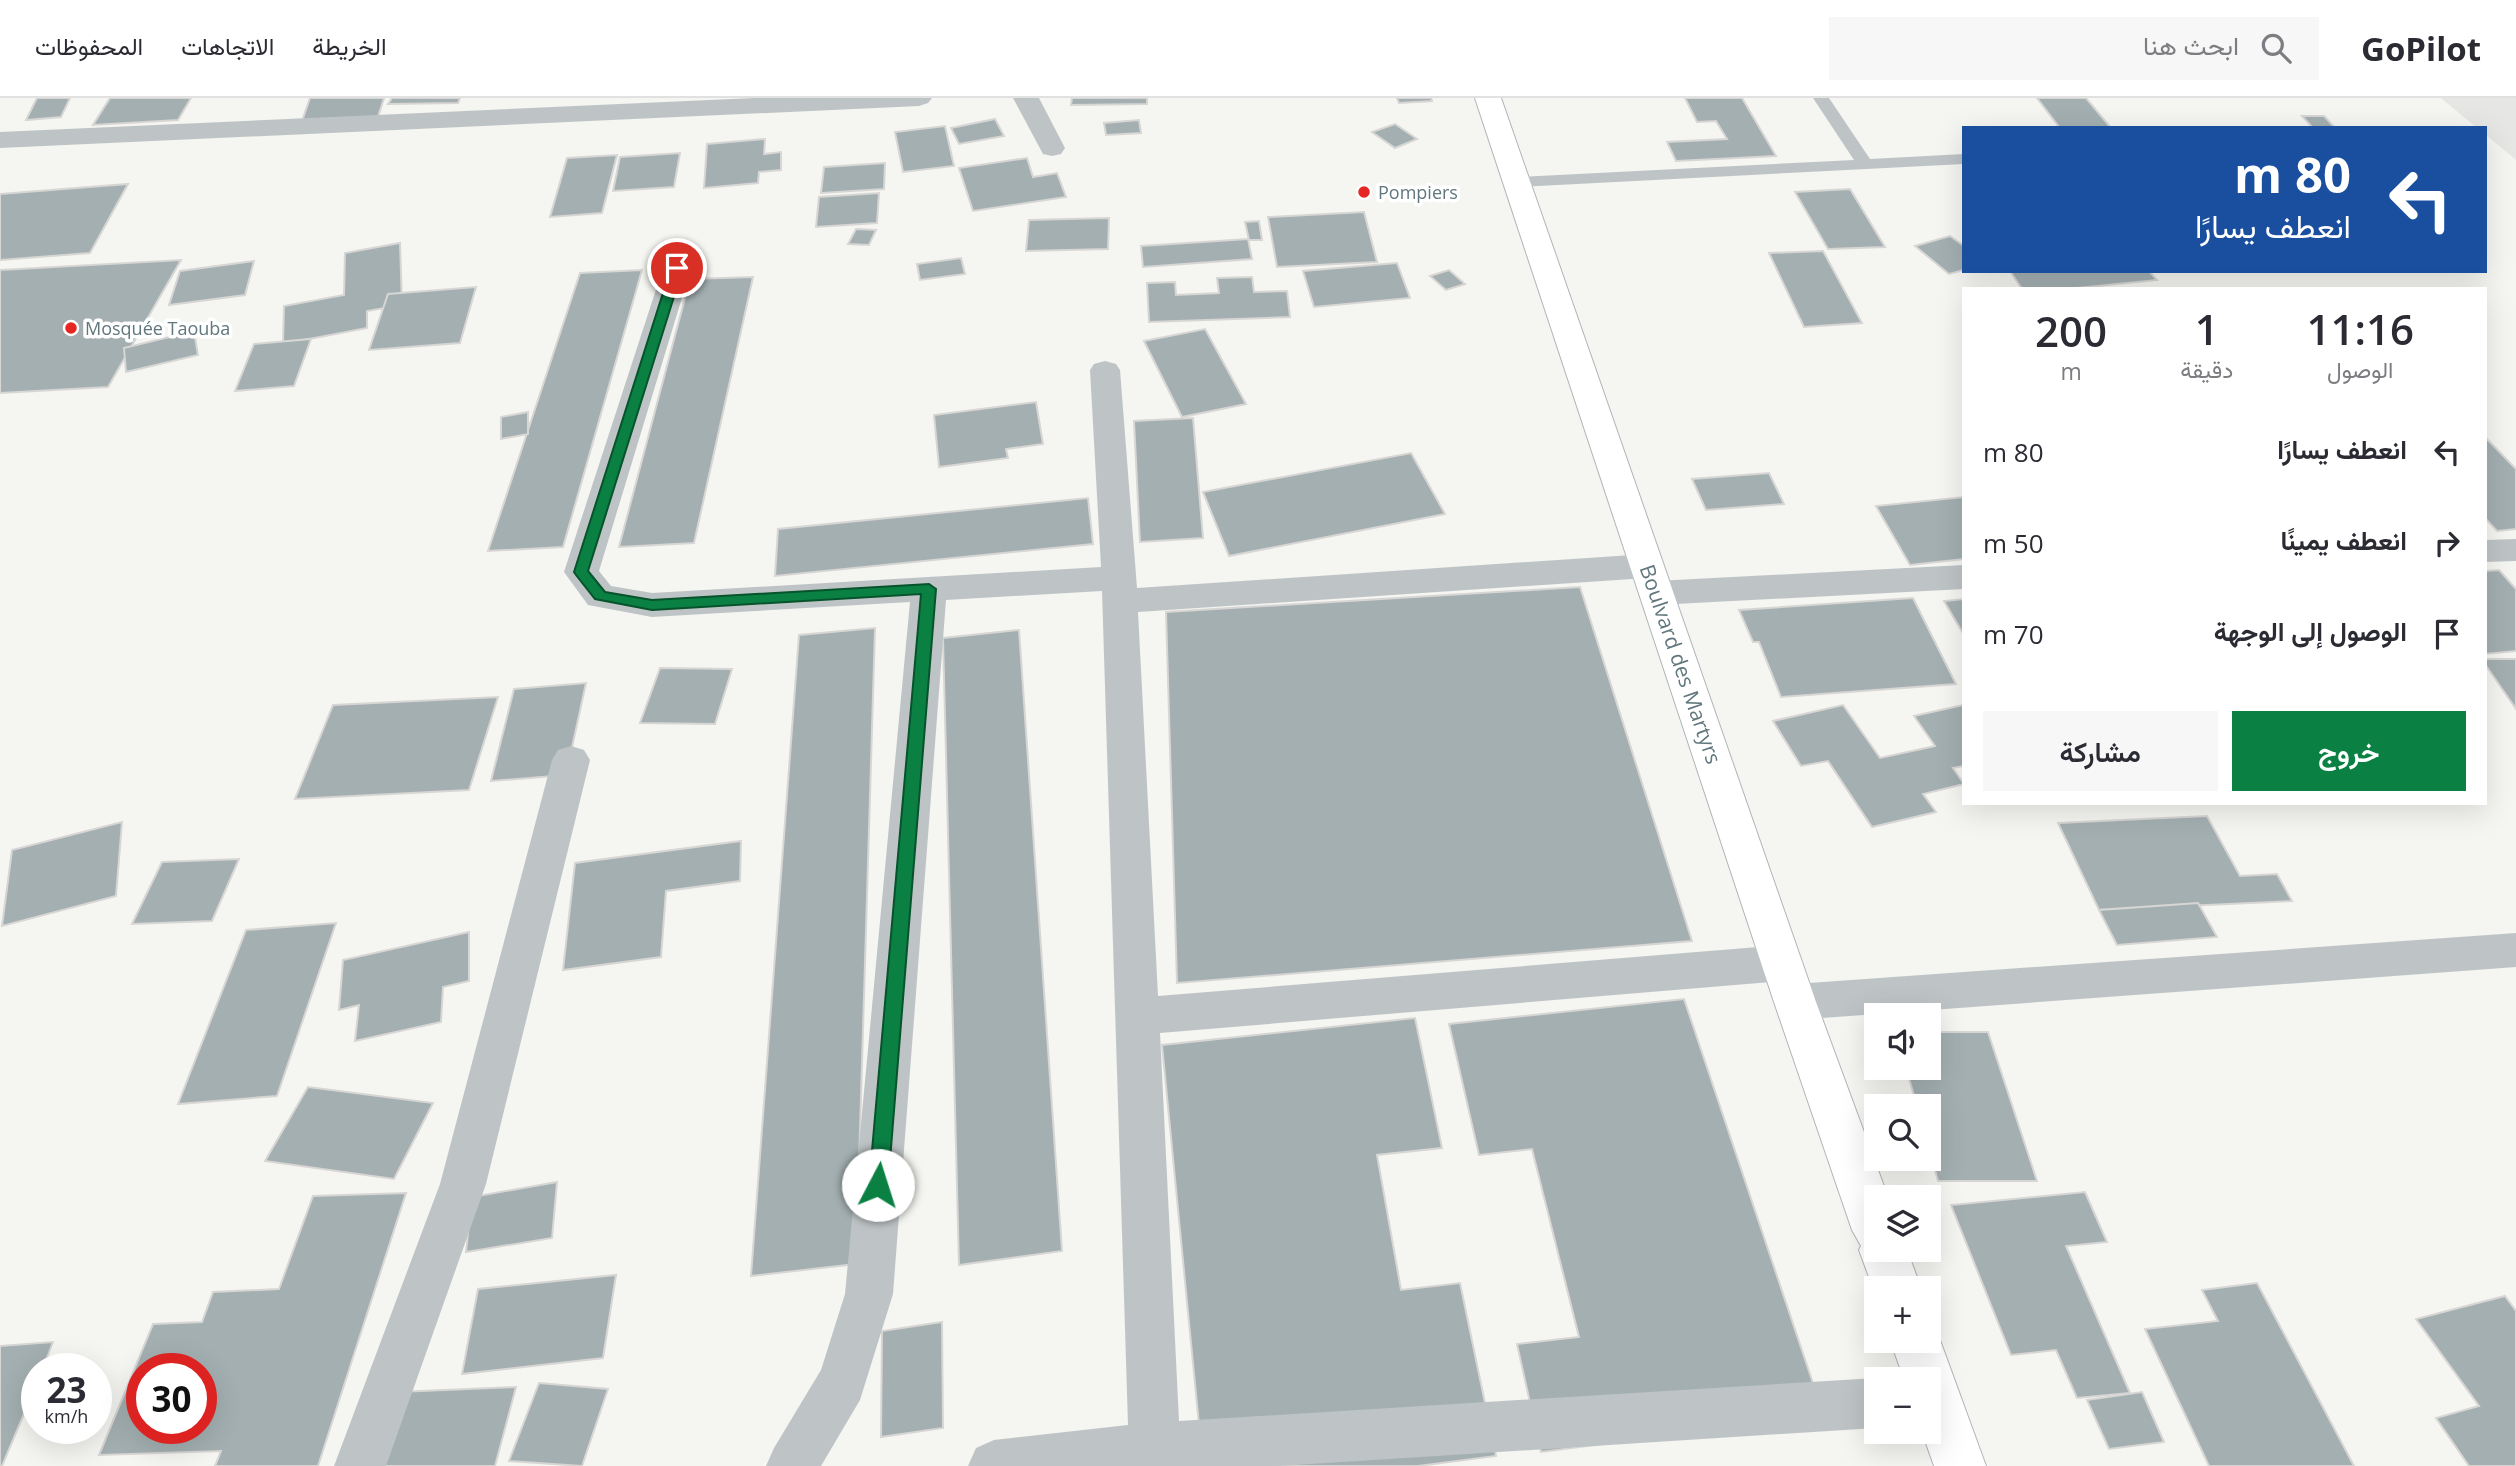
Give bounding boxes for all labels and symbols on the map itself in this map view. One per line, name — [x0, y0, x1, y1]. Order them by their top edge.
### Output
place label: Pompiers — [1378, 180, 1458, 204]
marker: Pompiers — [1356, 184, 1372, 200]
pin — [647, 238, 707, 298]
place label: Mosquée Taouba — [85, 316, 230, 340]
marker: Mosquée Taouba — [63, 320, 79, 336]
street label: Boulvard des Martyrs — [1634, 561, 1728, 767]
position arrow — [841, 1148, 915, 1222]
speed limit sign: 30 — [126, 1353, 217, 1444]

